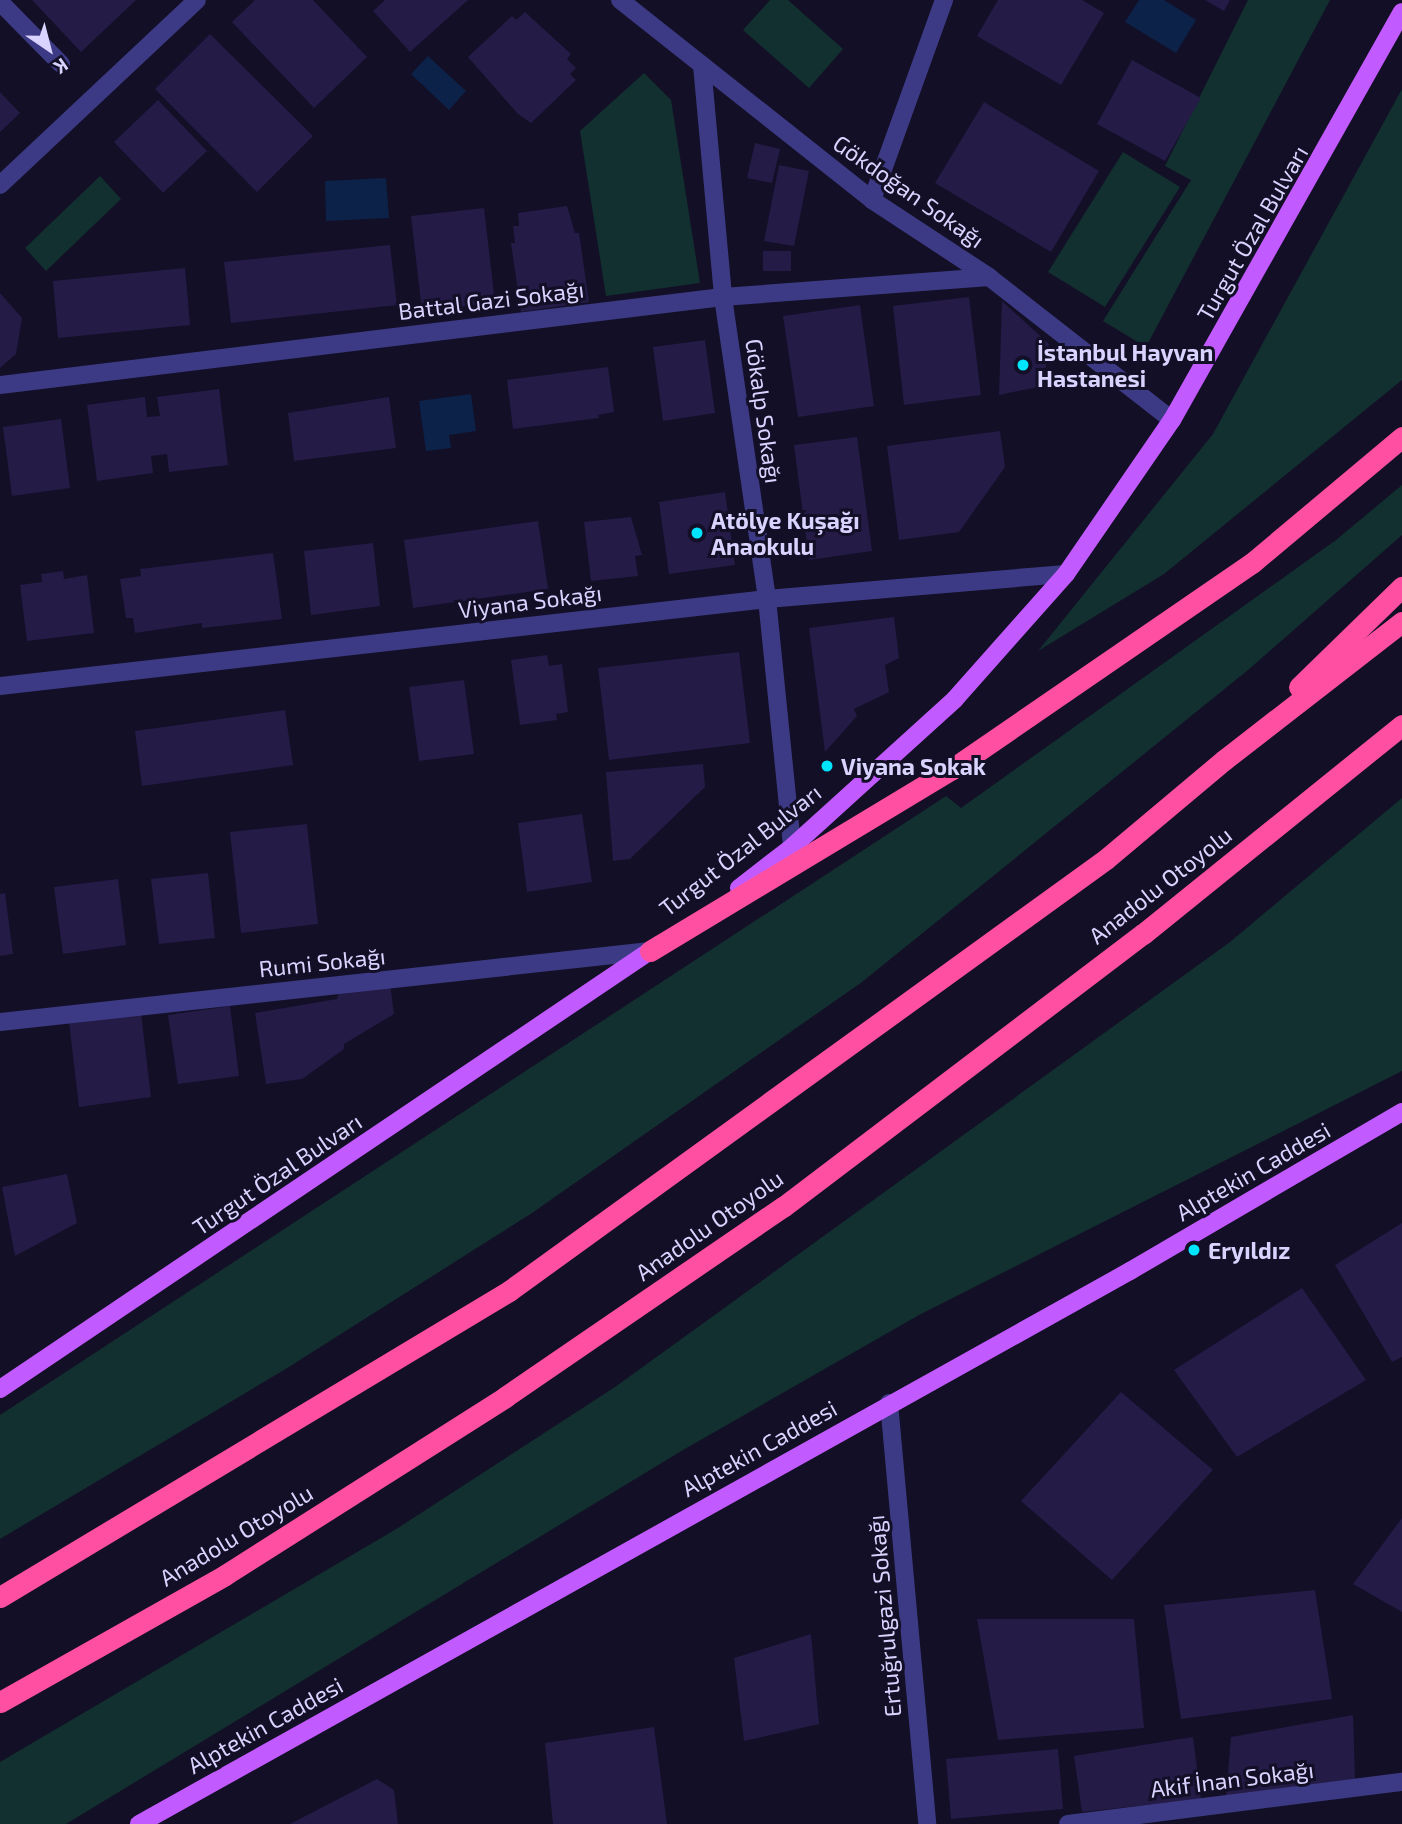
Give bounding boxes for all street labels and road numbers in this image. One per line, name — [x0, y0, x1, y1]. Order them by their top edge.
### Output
street label: Gökdoğan Sokağı — [828, 129, 990, 253]
street label: Turgut Özal Bulvarı — [1190, 140, 1314, 326]
street label: Battal Gazi Sokağı — [396, 275, 586, 325]
street label: Gökalp Sokağı — [740, 337, 788, 485]
street label: Viyana Sokağı — [457, 579, 603, 623]
street label: Turgut Özal Bulvarı — [653, 778, 827, 922]
street label: Anadolu Otoyolu — [1083, 821, 1237, 949]
street label: Rumi Sokağı — [257, 942, 387, 982]
street label: Turgut Özal Bulvarı — [187, 1107, 367, 1241]
street label: Alptekin Caddesi — [1171, 1116, 1335, 1226]
street label: Anadolu Otoyolu — [630, 1164, 788, 1286]
street label: Alptekin Caddesi — [677, 1394, 841, 1502]
street label: Anadolu Otoyolu — [154, 1478, 318, 1592]
street label: Ertuğrulgazi Sokağı — [861, 1514, 907, 1718]
street label: Alptekin Caddesi — [183, 1671, 347, 1779]
street label: Akif İnan Sokağı — [1148, 1755, 1316, 1803]

